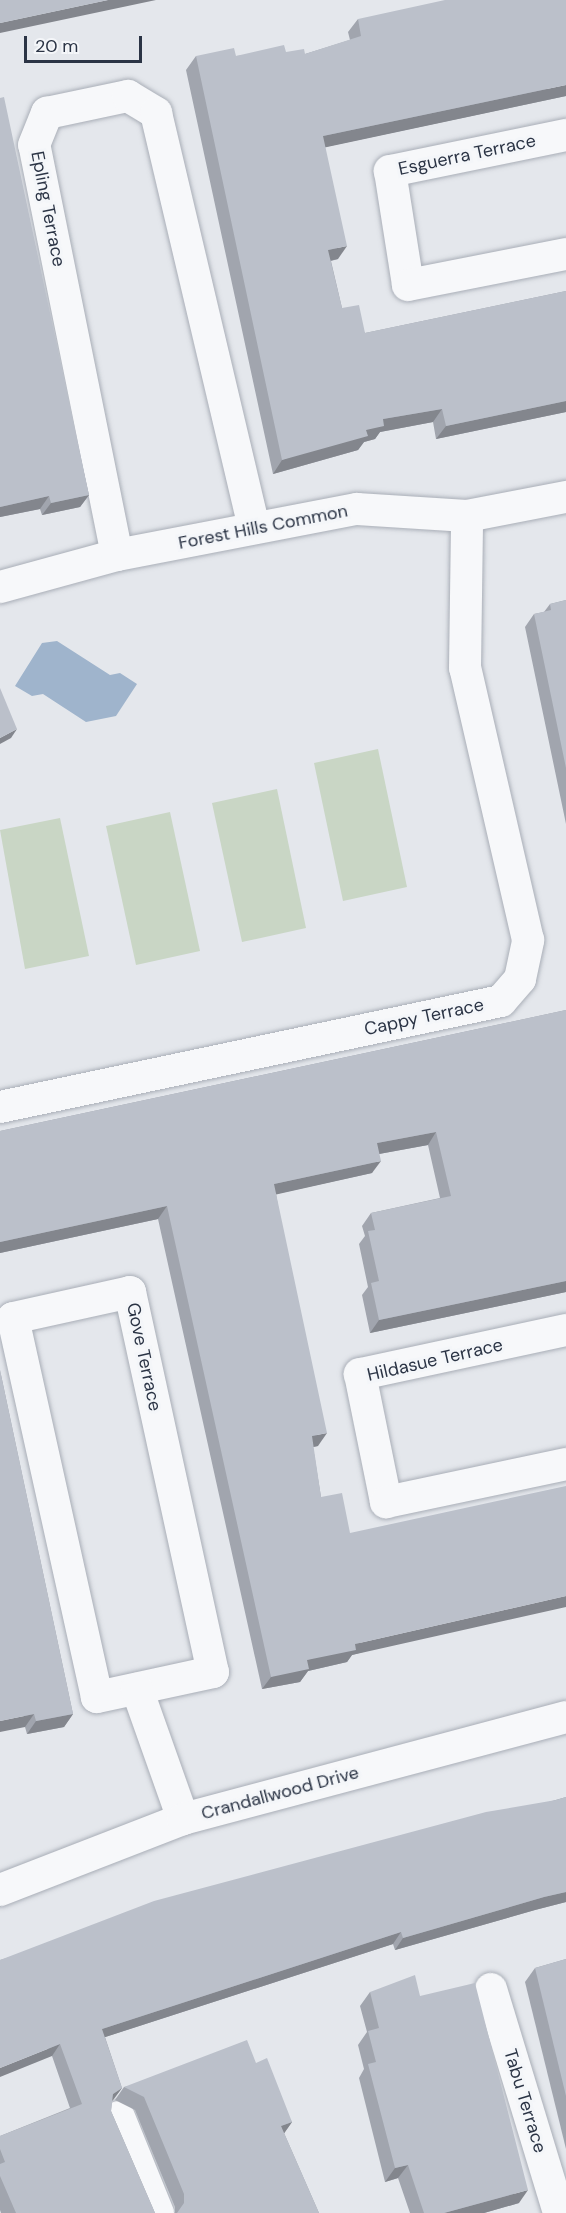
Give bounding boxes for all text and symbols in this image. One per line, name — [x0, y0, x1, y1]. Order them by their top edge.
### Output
scale bar — [27, 24, 146, 62]
text: 20 m — [35, 34, 78, 58]
street label: Esguerra Terrace — [396, 130, 538, 180]
street label: Epling Terrace — [26, 149, 70, 269]
street label: Forest Hills Common — [176, 500, 350, 554]
street label: Cappy Terrace — [362, 994, 486, 1040]
street label: Gove Terrace — [122, 1301, 166, 1413]
street label: Hildasue Terrace — [365, 1334, 505, 1386]
street label: Crandallwood Drive — [199, 1762, 361, 1824]
street label: Tabu Terrace — [499, 2047, 551, 2155]

